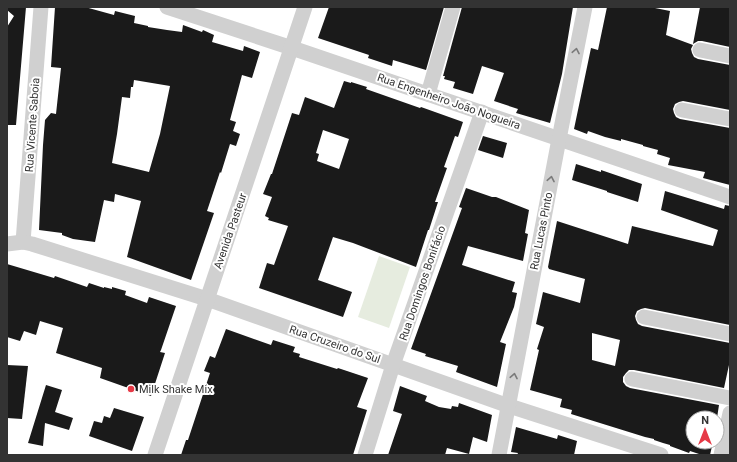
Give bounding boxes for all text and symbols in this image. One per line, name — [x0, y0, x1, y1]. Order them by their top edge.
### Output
one-way arrow — [572, 48, 580, 55]
street label: Rua Engenheiro João Nogueira — [375, 71, 522, 132]
street label: Rua Vicente Saboia — [23, 77, 42, 173]
one-way arrow — [546, 176, 555, 182]
street label: Avenida Pasteur — [211, 191, 250, 271]
street label: Rua Lucas Pinto — [528, 191, 555, 271]
street label: Rua Domingos Bonifácio — [397, 224, 448, 342]
street label: Rua Cruzeiro do Sul — [288, 323, 382, 366]
one-way arrow — [510, 372, 518, 379]
place label: Milk Shake Mix — [139, 383, 213, 396]
marker: Milk Shake Mix — [126, 384, 136, 394]
north arrow — [685, 410, 725, 450]
text: N — [701, 414, 709, 427]

